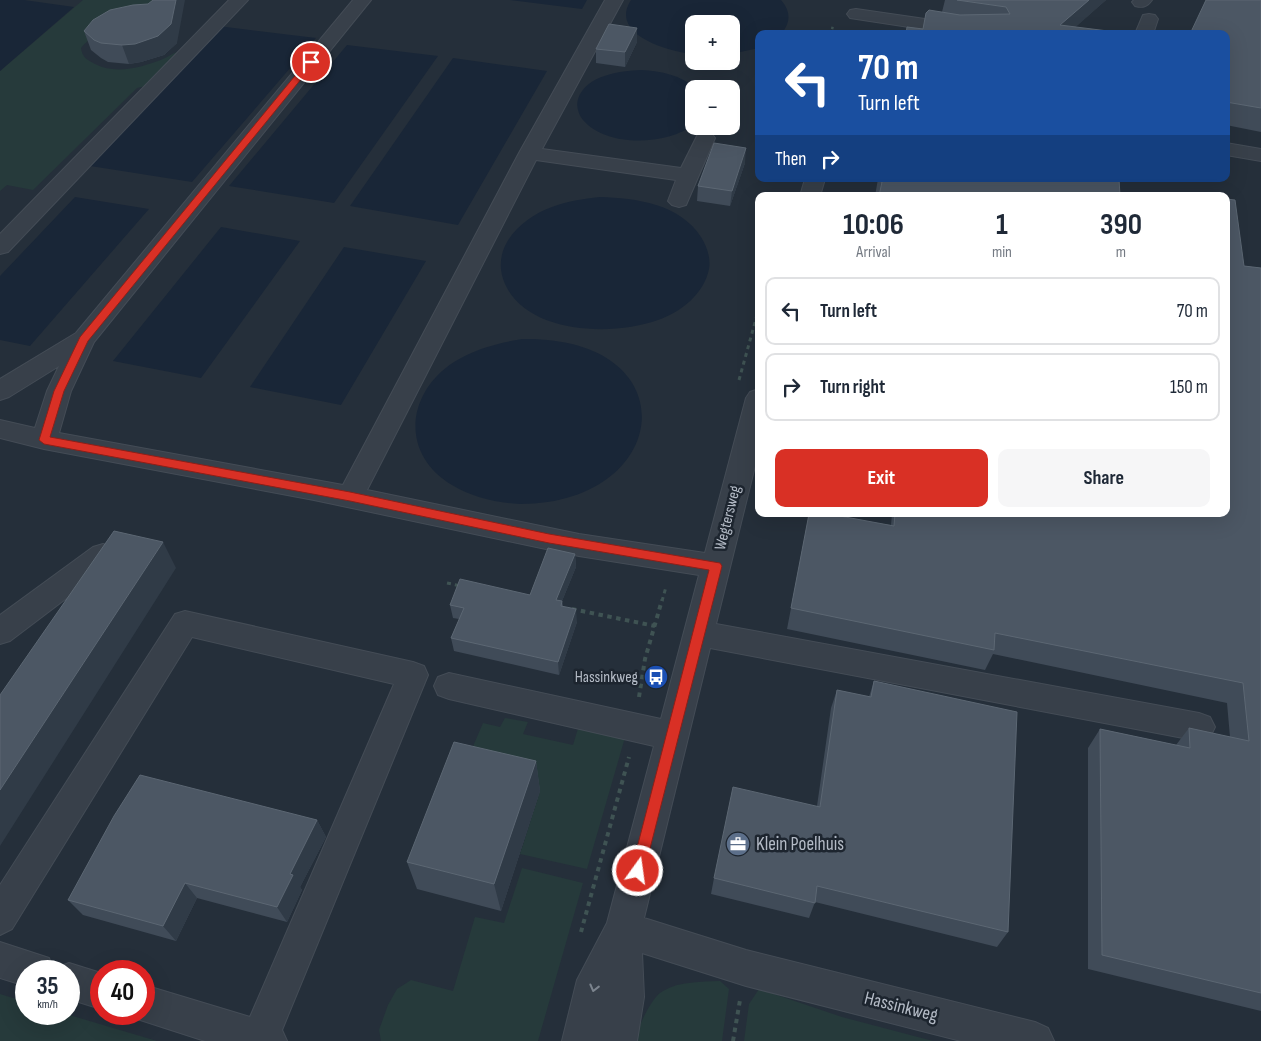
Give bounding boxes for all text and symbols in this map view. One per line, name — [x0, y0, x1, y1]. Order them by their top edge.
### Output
map controls — [685, 15, 740, 135]
button: + — [685, 15, 740, 70]
pin — [290, 41, 332, 83]
text: 70 m — [858, 47, 918, 90]
icon: arrive — [297, 48, 325, 76]
icon: left — [775, 50, 840, 115]
button: − — [685, 80, 740, 135]
text: Turn left — [858, 90, 920, 117]
icon: right — [816, 145, 844, 173]
text: Then — [775, 148, 806, 171]
text: 10:06 — [843, 207, 904, 243]
text: 1 — [996, 207, 1008, 243]
text: 390 — [1100, 207, 1142, 243]
text: Arrival — [856, 243, 891, 262]
text: min — [992, 243, 1012, 262]
text: m — [1116, 243, 1126, 262]
icon: left — [777, 297, 805, 325]
text: Turn left — [820, 300, 877, 323]
text: 70 m — [1177, 300, 1208, 323]
icon: right — [777, 373, 805, 401]
text: Turn right — [820, 376, 885, 399]
text: 150 m — [1170, 376, 1208, 399]
button: Exit — [775, 449, 988, 507]
button: Share — [998, 449, 1210, 507]
street label: Wegtersweg — [711, 484, 745, 552]
bus stop icon: Hassinkweg — [643, 664, 669, 690]
place label: Hassinkweg — [575, 668, 638, 687]
office icon: Klein Poelhuis — [725, 831, 751, 857]
place label: Klein Poelhuis — [756, 833, 844, 856]
position arrow — [611, 844, 663, 896]
speed limit sign: 40 — [90, 960, 155, 1025]
text: 35 — [36, 971, 59, 1002]
one-way arrow — [589, 984, 600, 993]
street label: Hassinkweg — [862, 987, 941, 1027]
text: km/h — [37, 997, 58, 1012]

